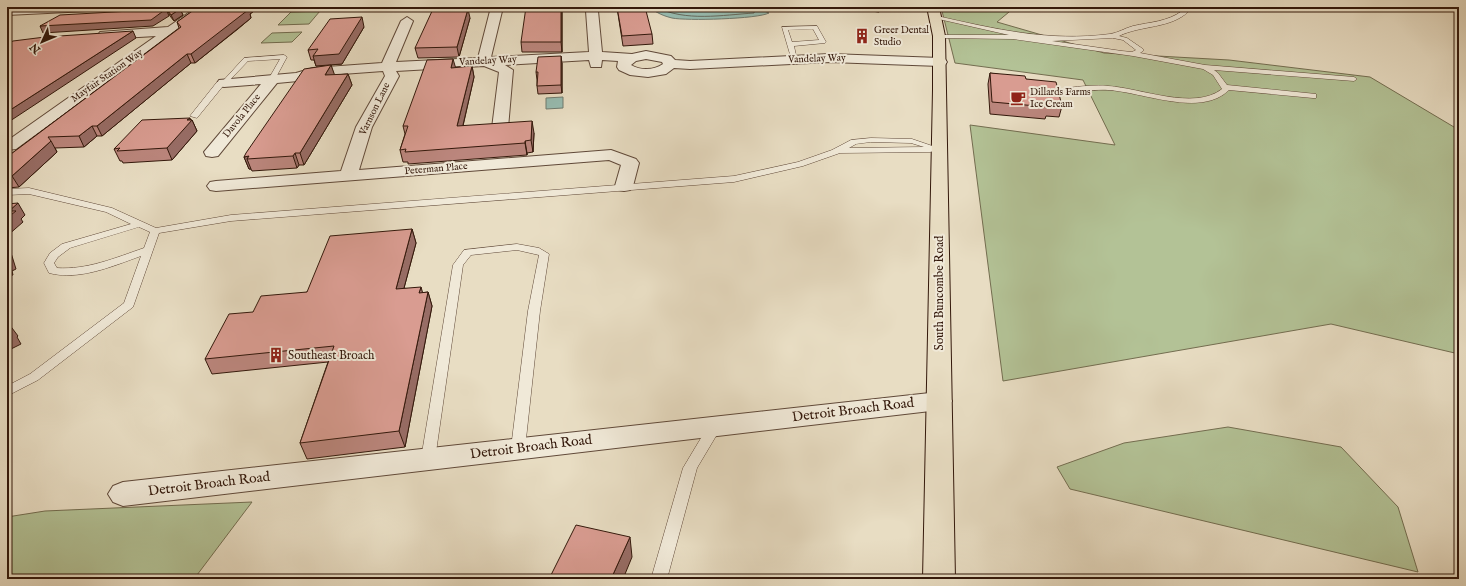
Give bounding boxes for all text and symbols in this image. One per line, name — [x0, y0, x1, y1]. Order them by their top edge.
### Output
north arrow — [22, 22, 62, 62]
place label: Greer Dental Studio — [874, 24, 929, 49]
building icon: Greer Dental Studio — [853, 27, 871, 45]
text: N — [27, 40, 45, 57]
street label: Mayfair Station Way — [69, 46, 146, 106]
street label: Vandelay Way — [787, 51, 846, 67]
street label: Vandelay Way — [458, 53, 517, 69]
street label: Varnson Lane — [356, 80, 394, 138]
place label: Dillards Farms Ice Cream — [1030, 86, 1091, 111]
cafe icon: Dillards Farms Ice Cream — [1009, 89, 1027, 107]
street label: Davola Place — [220, 91, 264, 141]
street label: Peterman Place — [404, 160, 468, 178]
street label: South Buncombe Road — [932, 235, 947, 351]
building icon: Southeast Broach — [267, 346, 285, 364]
place label: Southeast Broach — [288, 348, 375, 363]
street label: Detroit Broach Road — [791, 394, 916, 426]
street label: Detroit Broach Road — [469, 431, 594, 463]
street label: Detroit Broach Road — [147, 468, 272, 500]

